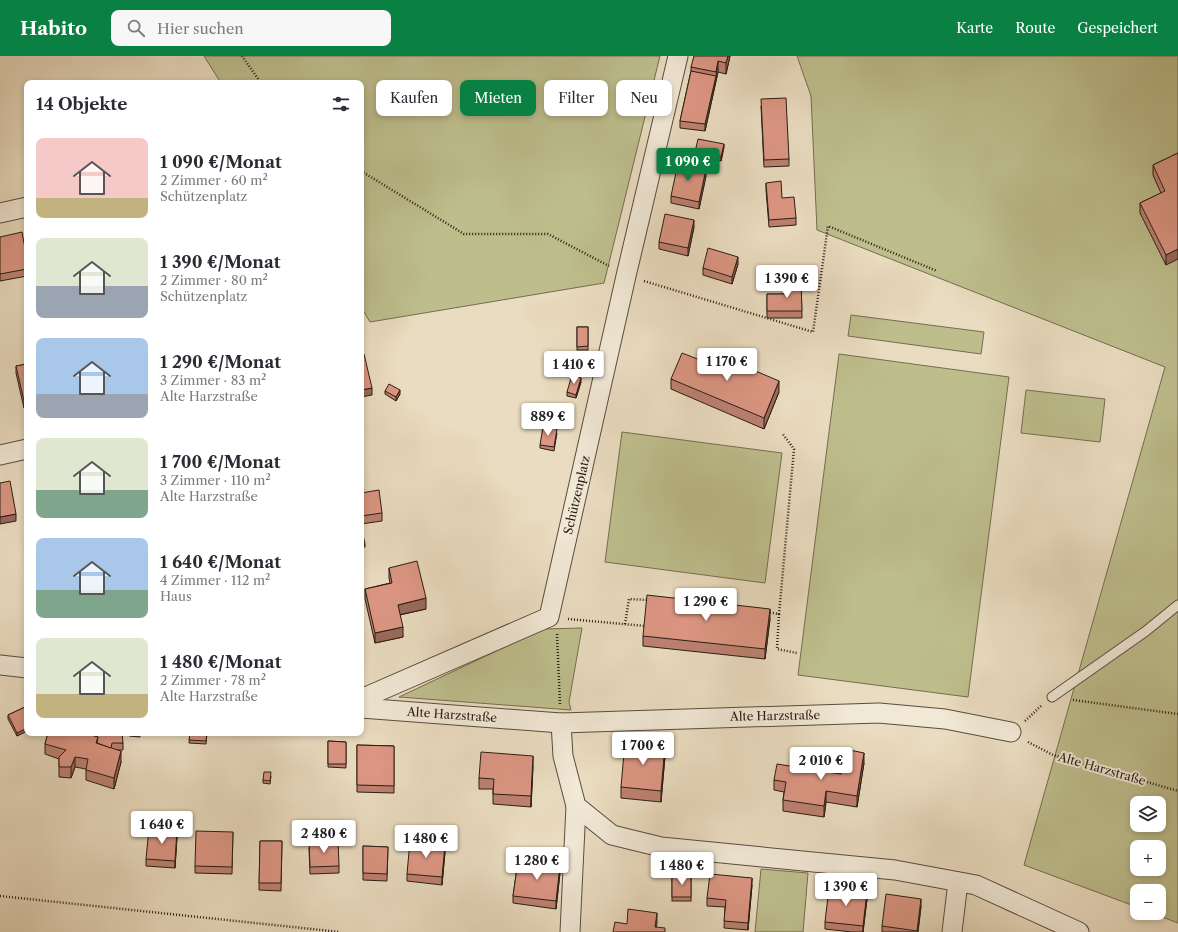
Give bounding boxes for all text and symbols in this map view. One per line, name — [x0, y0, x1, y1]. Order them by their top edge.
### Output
search box — [111, 10, 391, 46]
text: Habito — [20, 17, 87, 40]
icon: search — [125, 17, 147, 39]
text: Hier suchen — [157, 19, 244, 38]
text: Karte — [956, 19, 993, 37]
text: Route — [1015, 19, 1055, 37]
text: Gespeichert — [1077, 19, 1158, 37]
chip: Kaufen — [376, 80, 452, 116]
chip: Mieten — [460, 80, 536, 116]
chip: Filter — [544, 80, 608, 116]
chip: Neu — [616, 80, 672, 116]
icon: filters — [330, 93, 352, 115]
text: 14 Objekte — [36, 94, 127, 114]
pin: 1 090 € — [651, 148, 725, 182]
text: 1 090 €/Monat — [160, 152, 282, 172]
text: 1 090 € — [666, 153, 710, 169]
icon: home — [68, 154, 116, 202]
text: 2 Zimmer · 60 m² — [160, 172, 268, 188]
text: Schützenplatz — [160, 188, 247, 204]
text: 1 390 €/Monat — [160, 252, 281, 272]
icon: home — [68, 254, 116, 302]
pin: 1 390 € — [750, 265, 824, 299]
text: 1 390 € — [765, 270, 809, 286]
text: 2 Zimmer · 80 m² — [160, 272, 268, 288]
text: Schützenplatz — [160, 288, 247, 304]
pin: 1 170 € — [690, 348, 764, 382]
pin: 1 410 € — [537, 351, 611, 385]
text: 1 290 €/Monat — [160, 352, 281, 372]
text: 1 170 € — [706, 353, 748, 369]
icon: home — [68, 354, 116, 402]
text: 1 410 € — [553, 356, 595, 372]
text: 3 Zimmer · 83 m² — [160, 372, 266, 388]
text: Alte Harzstraße — [160, 388, 258, 404]
pin: 889 € — [520, 403, 576, 437]
text: 889 € — [530, 408, 566, 424]
text: 1 700 €/Monat — [160, 452, 281, 472]
icon: home — [68, 454, 116, 502]
street label: Schützenplatz — [560, 454, 593, 536]
text: 3 Zimmer · 110 m² — [160, 472, 271, 488]
text: Alte Harzstraße — [160, 488, 258, 504]
text: 1 640 €/Monat — [160, 552, 281, 572]
icon: home — [68, 554, 116, 602]
text: 4 Zimmer · 112 m² — [160, 572, 270, 588]
text: Haus — [160, 588, 192, 604]
pin: 1 290 € — [669, 588, 743, 622]
text: 1 290 € — [684, 593, 728, 609]
text: 1 480 €/Monat — [160, 652, 282, 672]
icon: home — [68, 654, 116, 702]
text: 2 Zimmer · 78 m² — [160, 672, 266, 688]
text: Alte Harzstraße — [160, 688, 258, 704]
street label: Alte Harzstraße — [406, 704, 498, 725]
street label: Alte Harzstraße — [729, 707, 820, 724]
pin: 1 700 € — [606, 732, 680, 766]
text: 1 700 € — [621, 737, 665, 753]
pin: 2 010 € — [784, 747, 858, 781]
street label: Alte Harzstraße — [1056, 749, 1148, 788]
text: 2 010 € — [799, 752, 843, 768]
map controls — [1130, 796, 1166, 920]
button: layers — [1130, 796, 1166, 832]
pin: 1 640 € — [125, 811, 199, 845]
text: 1 640 € — [140, 816, 184, 832]
pin: 2 480 € — [287, 820, 361, 854]
text: 2 480 € — [301, 825, 347, 841]
pin: 1 480 € — [389, 825, 463, 859]
text: 1 480 € — [404, 830, 448, 846]
button: + — [1130, 840, 1166, 876]
pin: 1 280 € — [500, 847, 574, 881]
text: 1 280 € — [515, 852, 559, 868]
pin: 1 480 € — [645, 852, 719, 886]
text: 1 480 € — [660, 857, 704, 873]
pin: 1 390 € — [809, 873, 883, 907]
text: 1 390 € — [824, 878, 868, 894]
button: − — [1130, 884, 1166, 920]

